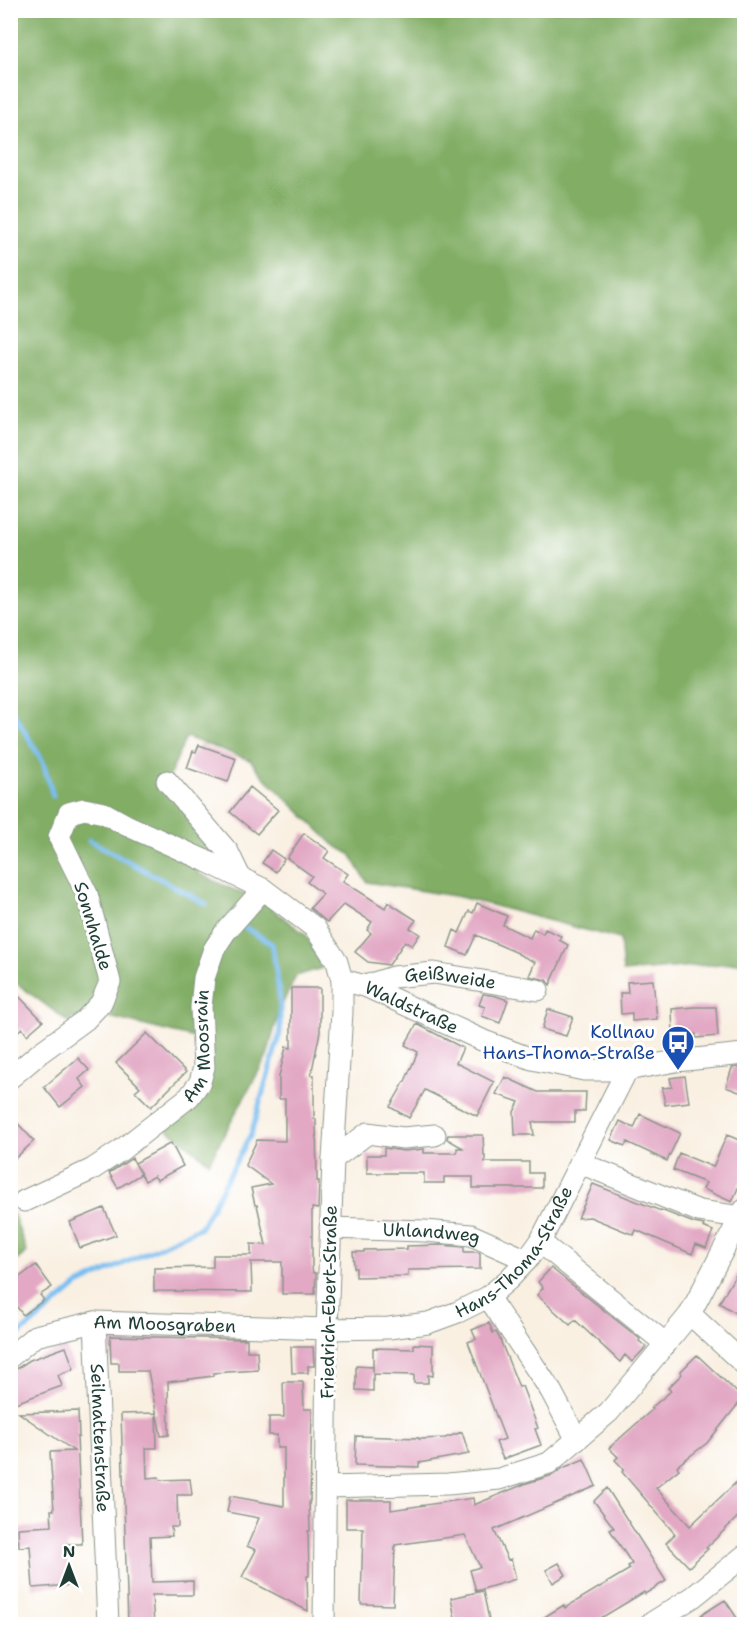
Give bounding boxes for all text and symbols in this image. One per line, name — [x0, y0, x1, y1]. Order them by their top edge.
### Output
street label: Sonnhalde — [68, 879, 118, 973]
street label: Geißweide — [403, 961, 498, 995]
street label: Waldstraße — [361, 975, 462, 1040]
street label: Am Moosrain — [177, 988, 216, 1108]
place label: Kollnau Hans-Thoma-Straße — [483, 1020, 655, 1065]
bus stop icon: Kollnau Hans-Thoma-Straße — [660, 1024, 696, 1071]
street label: Hans-Thoma-Straße — [451, 1182, 578, 1324]
street label: Friedrich-Ebert-Straße — [315, 1205, 343, 1399]
street label: Uhlandweg — [382, 1218, 485, 1250]
street label: Am Moosgraben — [93, 1310, 236, 1338]
street label: Seilmattenstraße — [85, 1363, 115, 1513]
north arrow — [39, 1536, 99, 1596]
text: N — [63, 1541, 75, 1562]

